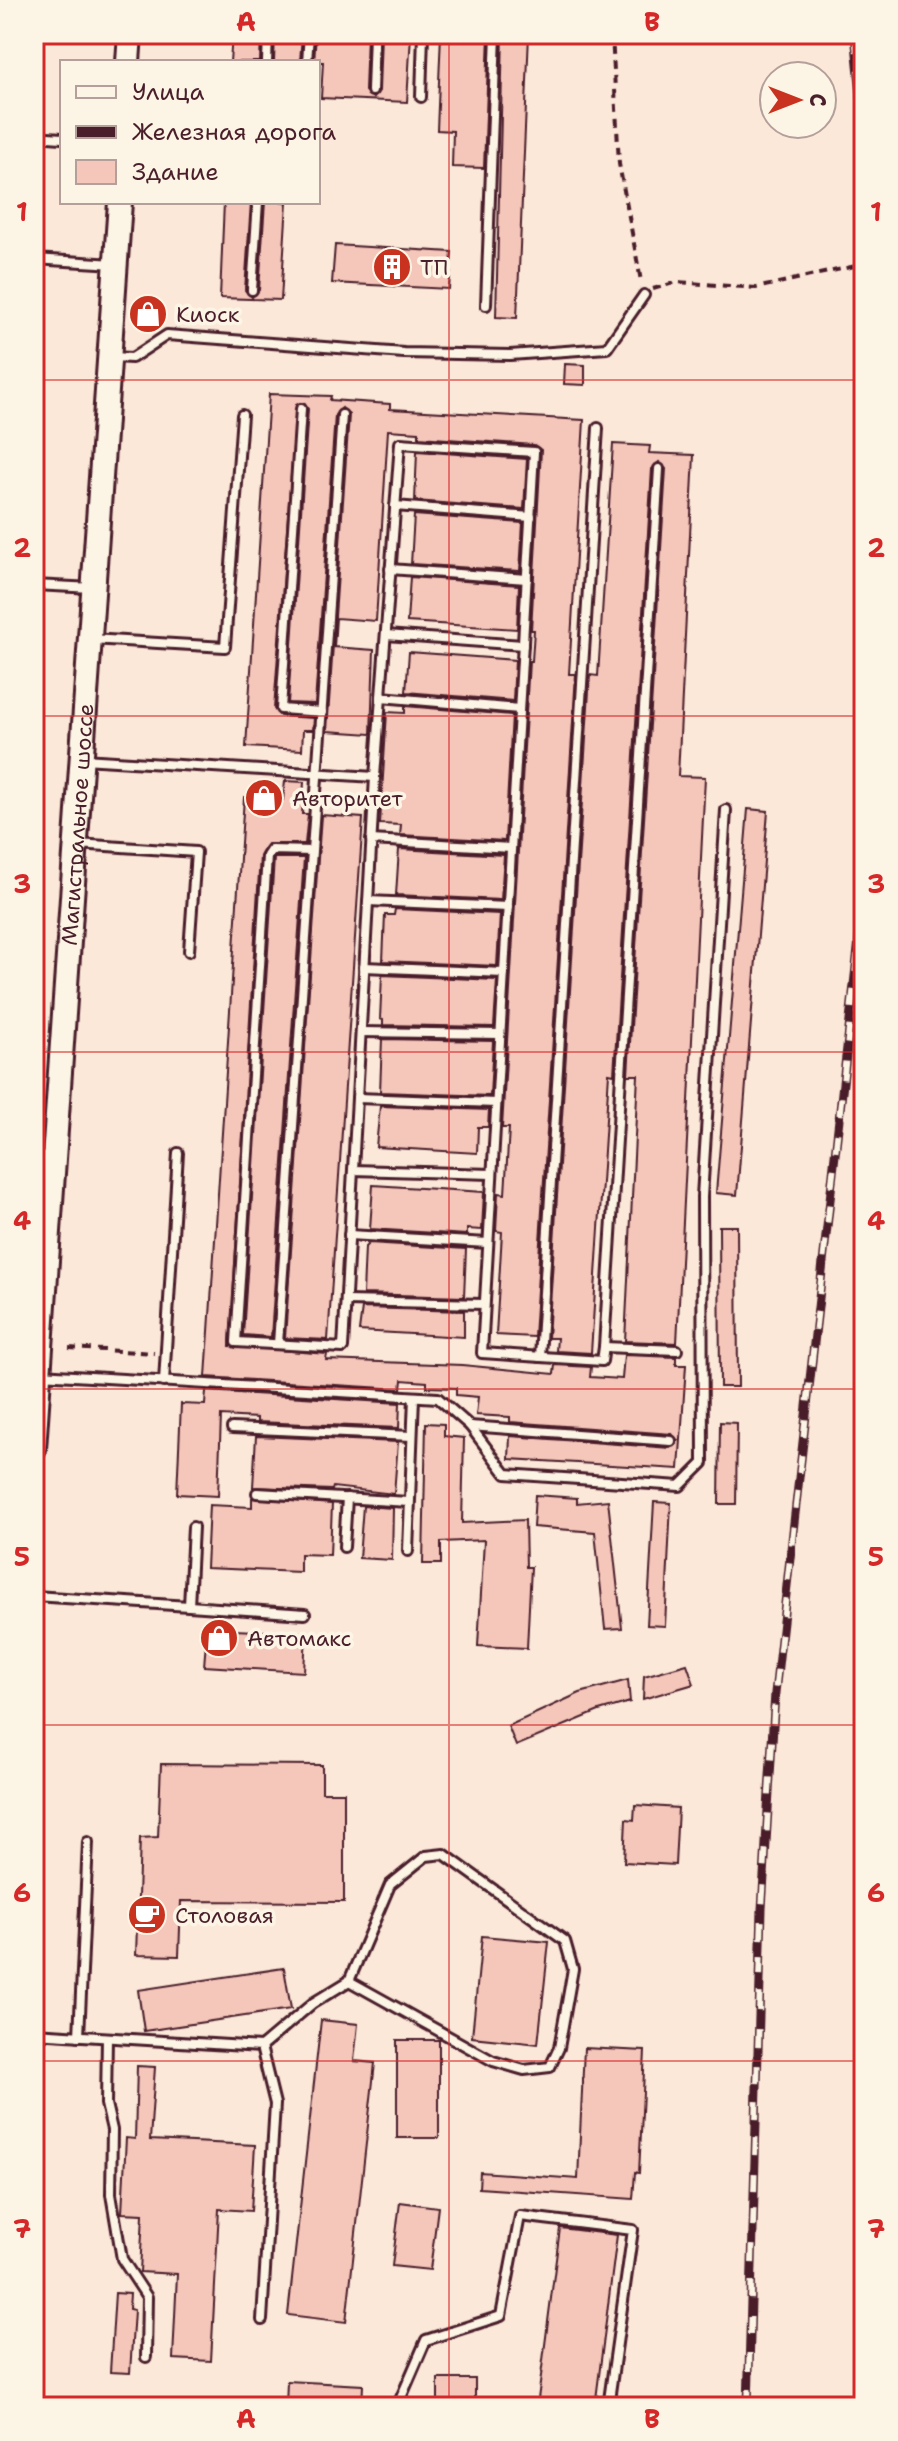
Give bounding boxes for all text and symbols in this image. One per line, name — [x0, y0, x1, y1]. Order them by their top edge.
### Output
text: A — [236, 4, 256, 39]
text: B — [644, 4, 660, 39]
legend — [60, 60, 320, 204]
north arrow — [758, 60, 838, 140]
text: Улица — [132, 76, 205, 108]
text: С — [803, 93, 832, 107]
text: Железная дорога — [132, 116, 336, 148]
text: Здание — [132, 156, 219, 188]
text: 1 — [16, 194, 28, 229]
text: 1 — [870, 194, 882, 229]
building icon: ТП — [371, 246, 413, 288]
place label: ТП — [420, 253, 448, 282]
shop icon: Киоск — [127, 293, 169, 335]
place label: Киоск — [176, 300, 240, 329]
text: 2 — [13, 530, 31, 565]
text: 2 — [867, 530, 885, 565]
street label: Магистральное шоссе — [54, 703, 100, 946]
shop icon: Авторитет — [243, 777, 285, 819]
place label: Авторитет — [292, 784, 404, 813]
text: 3 — [13, 866, 31, 901]
text: 3 — [867, 866, 885, 901]
text: 4 — [13, 1203, 31, 1238]
text: 4 — [867, 1203, 885, 1238]
text: 5 — [14, 1539, 30, 1574]
text: 5 — [868, 1539, 884, 1574]
shop icon: Автомакс — [198, 1617, 240, 1659]
place label: Автомакс — [247, 1624, 352, 1653]
text: 6 — [13, 1875, 31, 1910]
text: 6 — [867, 1875, 885, 1910]
cafe icon: Столовая — [126, 1894, 168, 1936]
place label: Столовая — [175, 1901, 274, 1930]
text: 7 — [13, 2211, 31, 2246]
text: 7 — [867, 2211, 885, 2246]
text: A — [236, 2401, 256, 2436]
text: B — [644, 2401, 660, 2436]

